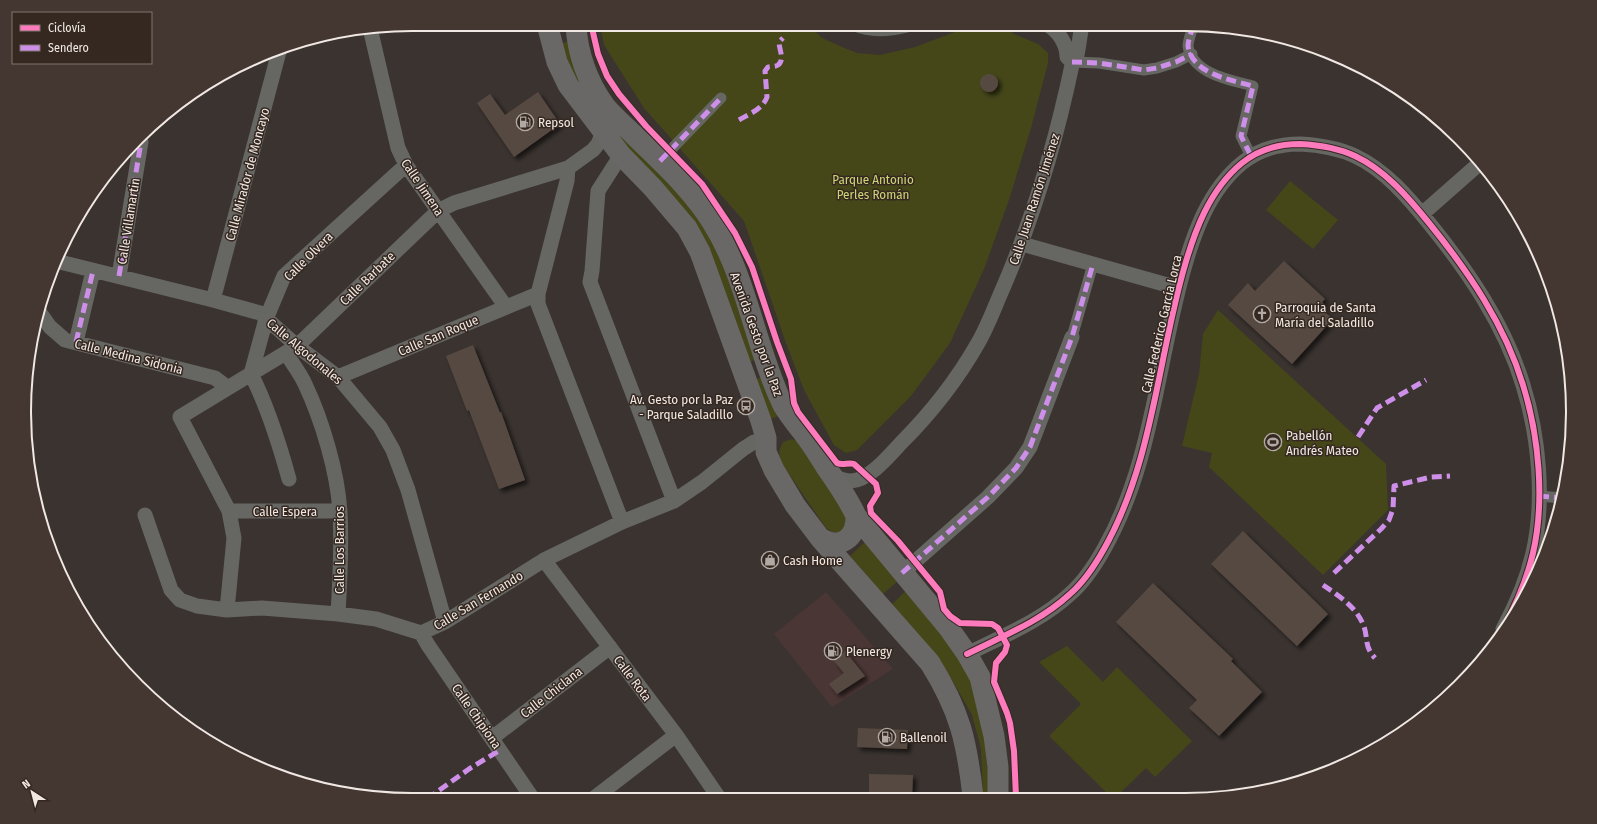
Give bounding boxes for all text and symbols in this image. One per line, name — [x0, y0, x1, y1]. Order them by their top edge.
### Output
legend — [12, 12, 152, 64]
text: Ciclovía — [48, 21, 86, 35]
text: Sendero — [48, 41, 89, 55]
street label: Calle Mirador de Moncayo — [223, 106, 272, 242]
fuel station icon: Repsol — [515, 112, 535, 132]
place label: Repsol — [538, 115, 575, 130]
street label: Calle Juan Ramón Jiménez — [1006, 132, 1063, 267]
street label: Calle Jimena — [398, 156, 447, 219]
park label: Parque Antonio Perles Román — [832, 172, 914, 202]
street label: Calle Villamartin — [114, 177, 143, 265]
street label: Calle Olvera — [281, 229, 336, 284]
street label: Calle Barbate — [337, 248, 398, 308]
street label: Calle Federico García Lorca — [1138, 253, 1185, 395]
street label: Avenida Gesto por la Paz — [727, 270, 786, 398]
place label: Parroquia de Santa María del Saladillo — [1275, 300, 1376, 330]
church icon: Parroquia de Santa María del Saladillo — [1252, 304, 1272, 324]
street label: Calle San Roque — [396, 312, 481, 359]
street label: Calle Algodonales — [264, 315, 346, 388]
street label: Calle Medina Sidonia — [73, 336, 185, 377]
place label: Av. Gesto por la Paz - Parque Saladillo — [630, 392, 733, 422]
bus stop icon: Av. Gesto por la Paz - Parque Saladillo — [736, 396, 756, 416]
place label: Pabellón Andrés Mateo — [1286, 428, 1359, 458]
sports icon: Pabellón Andrés Mateo — [1263, 432, 1283, 452]
street label: Calle Espera — [253, 504, 317, 519]
street label: Calle Los Barrios — [332, 505, 347, 594]
shop icon: Cash Home — [760, 550, 780, 570]
place label: Cash Home — [783, 553, 842, 568]
street label: Calle San Fernando — [431, 568, 526, 633]
fuel station icon: Plenergy — [823, 641, 843, 661]
place label: Plenergy — [846, 644, 892, 659]
street label: Calle Rota — [611, 653, 655, 704]
street label: Calle Chiclana — [517, 664, 585, 721]
street label: Calle Chipiona — [449, 681, 504, 752]
fuel station icon: Ballenoil — [877, 727, 897, 747]
place label: Ballenoil — [900, 730, 948, 745]
north arrow — [12, 772, 52, 812]
text: N — [20, 777, 33, 792]

